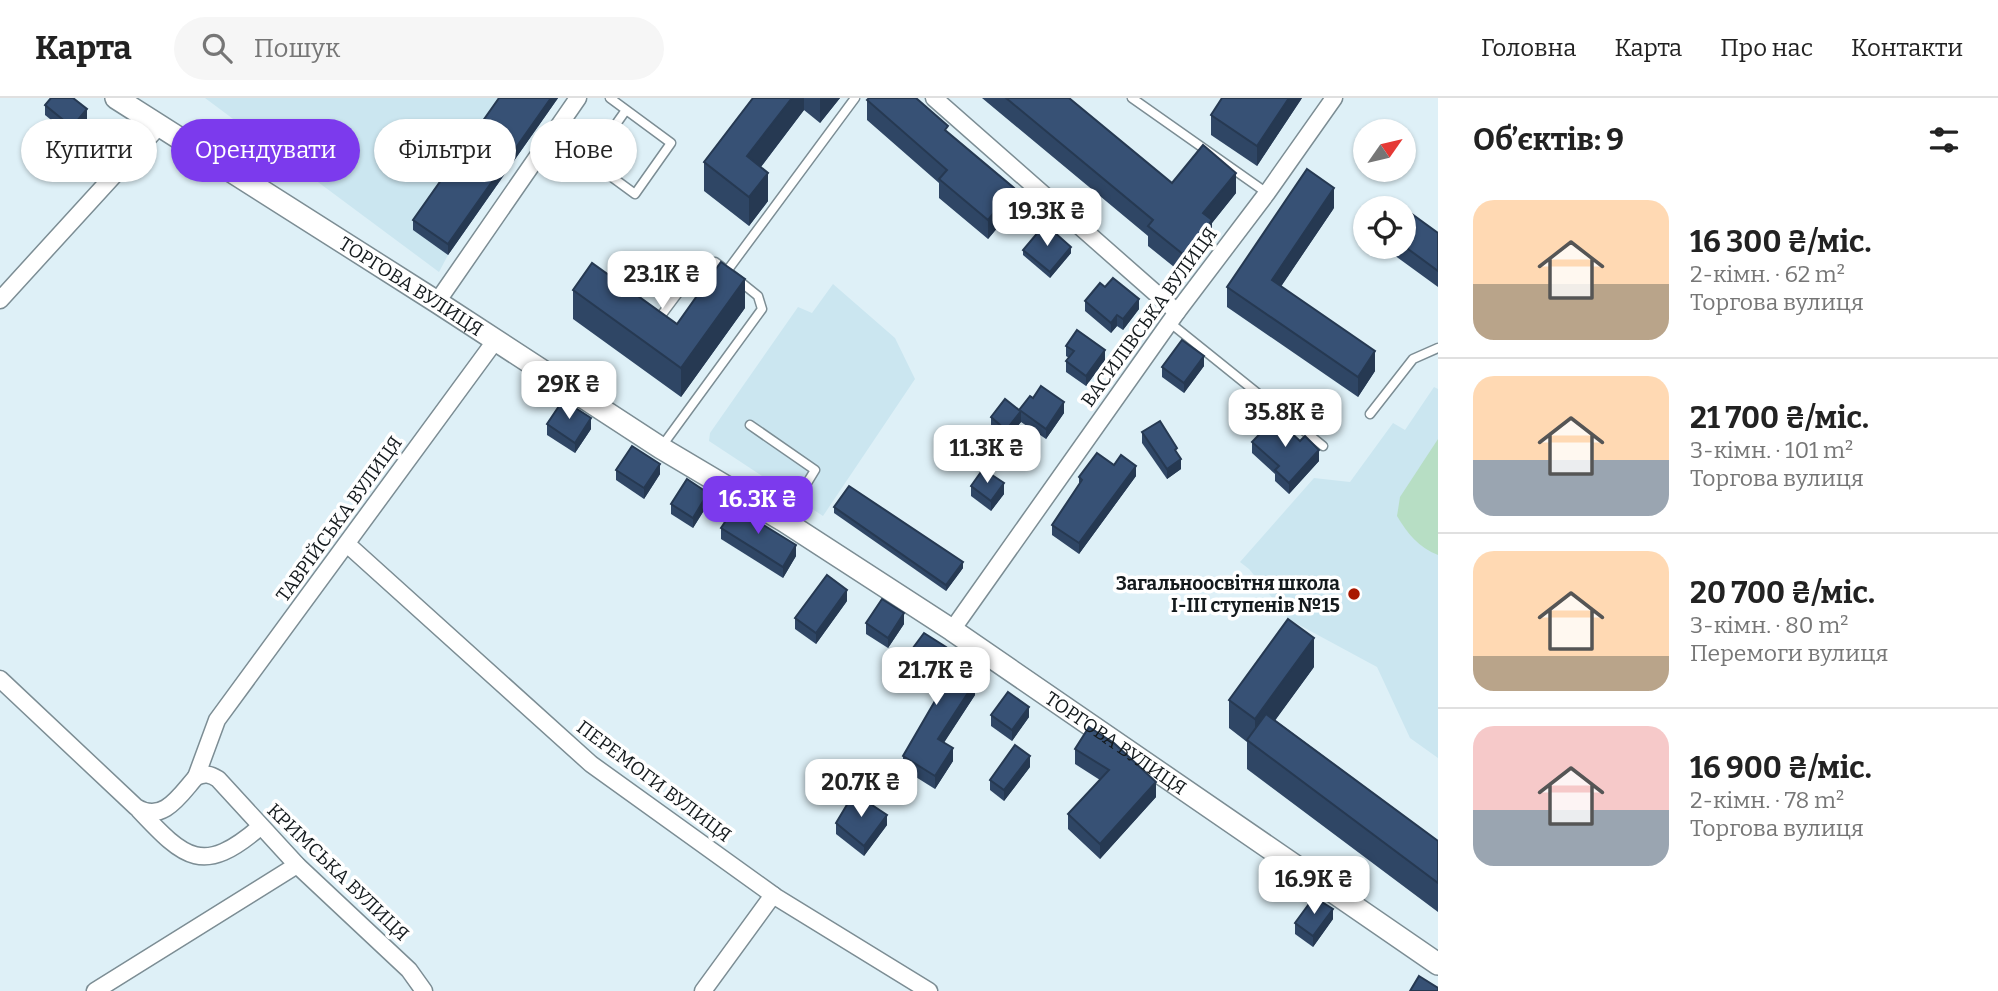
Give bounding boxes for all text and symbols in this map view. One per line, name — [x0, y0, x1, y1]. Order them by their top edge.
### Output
search box — [174, 17, 664, 80]
text: Карта — [35, 28, 132, 68]
icon: search — [198, 29, 236, 67]
text: Пошук — [254, 33, 340, 64]
text: Головна — [1481, 34, 1576, 62]
text: Карта — [1614, 34, 1682, 62]
text: Про нас — [1720, 34, 1813, 62]
text: Контакти — [1851, 34, 1963, 62]
chip: Купити — [21, 119, 157, 182]
chip: Орендувати — [171, 119, 360, 182]
chip: Фільтри — [374, 119, 516, 182]
chip: Нове — [530, 119, 637, 182]
north arrow — [1353, 119, 1416, 182]
map controls — [1353, 119, 1416, 259]
icon: filters — [1925, 121, 1963, 159]
text: Об’єктів: 9 — [1473, 122, 1624, 158]
pin: 19.3K ₴ — [982, 188, 1112, 248]
button: locate — [1353, 196, 1416, 259]
text: 19.3K ₴ — [1008, 197, 1086, 225]
street label: ВАСИЛІВСЬКА ВУЛИЦЯ — [1076, 223, 1222, 411]
text: 16 300 ₴/міс. — [1690, 224, 1871, 260]
icon: home — [1529, 228, 1613, 312]
street label: ТОРГОВА ВУЛИЦЯ — [335, 231, 487, 340]
pin: 23.1K ₴ — [597, 252, 727, 311]
text: 23.1K ₴ — [624, 260, 700, 288]
text: 2-кімн. · 62 m² — [1690, 260, 1845, 288]
text: Торгова вулиця — [1690, 288, 1864, 316]
pin: 29K ₴ — [520, 362, 618, 421]
text: 29K ₴ — [537, 370, 601, 398]
pin: 35.8K ₴ — [1220, 390, 1350, 449]
text: 35.8K ₴ — [1245, 398, 1325, 426]
text: 21 700 ₴/міс. — [1690, 400, 1869, 436]
icon: home — [1529, 404, 1613, 488]
pin: 11.3K ₴ — [922, 426, 1052, 485]
street label: ТАВРІЙСЬКА ВУЛИЦЯ — [271, 432, 407, 606]
text: 11.3K ₴ — [950, 434, 1024, 462]
text: 3-кімн. · 101 m² — [1690, 436, 1853, 464]
text: Торгова вулиця — [1690, 464, 1864, 492]
pin: 16.3K ₴ — [693, 476, 823, 536]
text: 16.3K ₴ — [719, 485, 797, 513]
place label: Загальноосвітня школа І-ІІІ ступенів №15 — [1116, 572, 1340, 617]
text: 20 700 ₴/міс. — [1690, 575, 1875, 611]
icon: home — [1529, 579, 1613, 663]
marker: Загальноосвітня школа І-ІІІ ступенів №15 — [1346, 586, 1362, 602]
text: 3-кімн. · 80 m² — [1690, 611, 1848, 639]
text: Перемоги вулиця — [1690, 639, 1888, 667]
pin: 21.7K ₴ — [871, 648, 1001, 707]
text: 21.7K ₴ — [898, 656, 974, 684]
street label: ТОРГОВА ВУЛИЦЯ — [1041, 686, 1191, 799]
street label: ПЕРЕМОГИ ВУЛИЦЯ — [572, 715, 736, 847]
text: 16 900 ₴/міс. — [1690, 750, 1872, 786]
icon: home — [1529, 754, 1613, 838]
pin: 20.7K ₴ — [796, 760, 926, 819]
text: 20.7K ₴ — [821, 768, 901, 796]
text: 2-кімн. · 78 m² — [1690, 786, 1844, 814]
street label: КРИМСЬКА ВУЛИЦЯ — [262, 798, 414, 946]
text: Торгова вулиця — [1690, 814, 1864, 842]
pin: 16.9K ₴ — [1249, 856, 1379, 916]
text: 16.9K ₴ — [1275, 865, 1353, 893]

